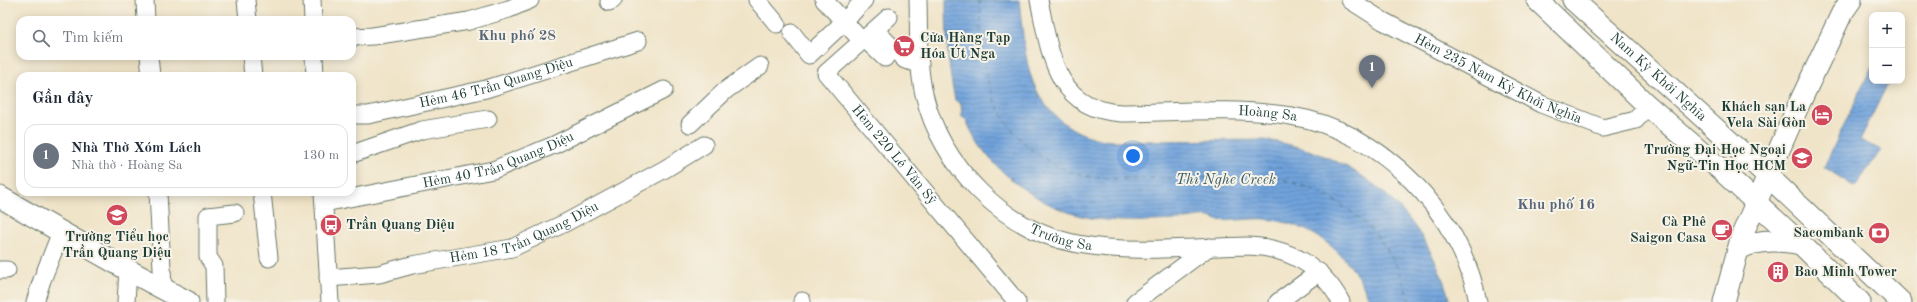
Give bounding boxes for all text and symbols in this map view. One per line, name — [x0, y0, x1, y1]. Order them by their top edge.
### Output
map controls — [1869, 12, 1905, 84]
button: + — [1869, 12, 1905, 48]
search box — [16, 16, 356, 60]
icon: search — [30, 27, 52, 49]
district label: Khu phố 28 — [478, 28, 556, 44]
street label: Nam Kỳ Khởi Nghĩa — [1608, 30, 1709, 124]
text: Tìm kiếm — [62, 31, 124, 46]
place label: Cửa Hàng Tạp Hóa Út Nga — [920, 31, 1010, 61]
street label: Hẻm 235 Nam Kỳ Khởi Nghĩa — [1412, 32, 1584, 126]
supermarket icon: Cửa Hàng Tạp Hóa Út Nga — [891, 33, 917, 59]
button: − — [1869, 48, 1905, 84]
street label: Hẻm 46 Trần Quang Diệu — [418, 55, 575, 111]
pin: 1 — [1359, 55, 1385, 88]
text: Gần đây — [32, 90, 93, 107]
place label: Khách sạn La Vela Sài Gòn — [1721, 100, 1806, 130]
street label: Hẻm 220 Lê Văn Sỹ — [849, 102, 940, 208]
hotel icon: Khách sạn La Vela Sài Gòn — [1809, 102, 1835, 128]
street label: Hoàng Sa — [1238, 104, 1299, 124]
street label: Hẻm 40 Trần Quang Diệu — [421, 129, 577, 191]
text: Nhà Thờ Xóm Lách — [71, 141, 201, 156]
place label: Trường Đại Học Ngoại Ngữ-Tin Học HCM — [1644, 143, 1787, 173]
school or university icon: Trường Đại Học Ngoại Ngữ-Tin Học HCM — [1789, 145, 1815, 171]
your location — [1123, 146, 1143, 166]
text: 1 — [42, 149, 50, 162]
text: 130 m — [302, 149, 339, 162]
text: Nhà thờ · Hoàng Sa — [71, 159, 182, 172]
water label: Thi Nghe Creek — [1176, 173, 1276, 188]
district label: Khu phố 16 — [1517, 197, 1595, 213]
street label: Hẻm 18 Trần Quang Diệu — [449, 199, 601, 265]
school or university icon: Trường Tiểu học Trần Quang Diệu — [104, 202, 130, 228]
bus stop icon: Trần Quang Diệu — [318, 212, 344, 238]
place label: Cà Phê Saigon Casa — [1630, 215, 1706, 245]
place label: Trần Quang Diệu — [346, 216, 455, 232]
cafe icon: Cà Phê Saigon Casa — [1709, 217, 1735, 243]
bank icon: Sacombank — [1866, 220, 1892, 246]
street label: Trường Sa — [1027, 222, 1093, 253]
place label: Sacombank — [1793, 226, 1864, 240]
place label: Trường Tiểu học Trần Quang Diệu — [63, 228, 172, 260]
building icon: Bao Minh Tower — [1765, 259, 1791, 285]
place label: Bao Minh Tower — [1794, 265, 1897, 279]

